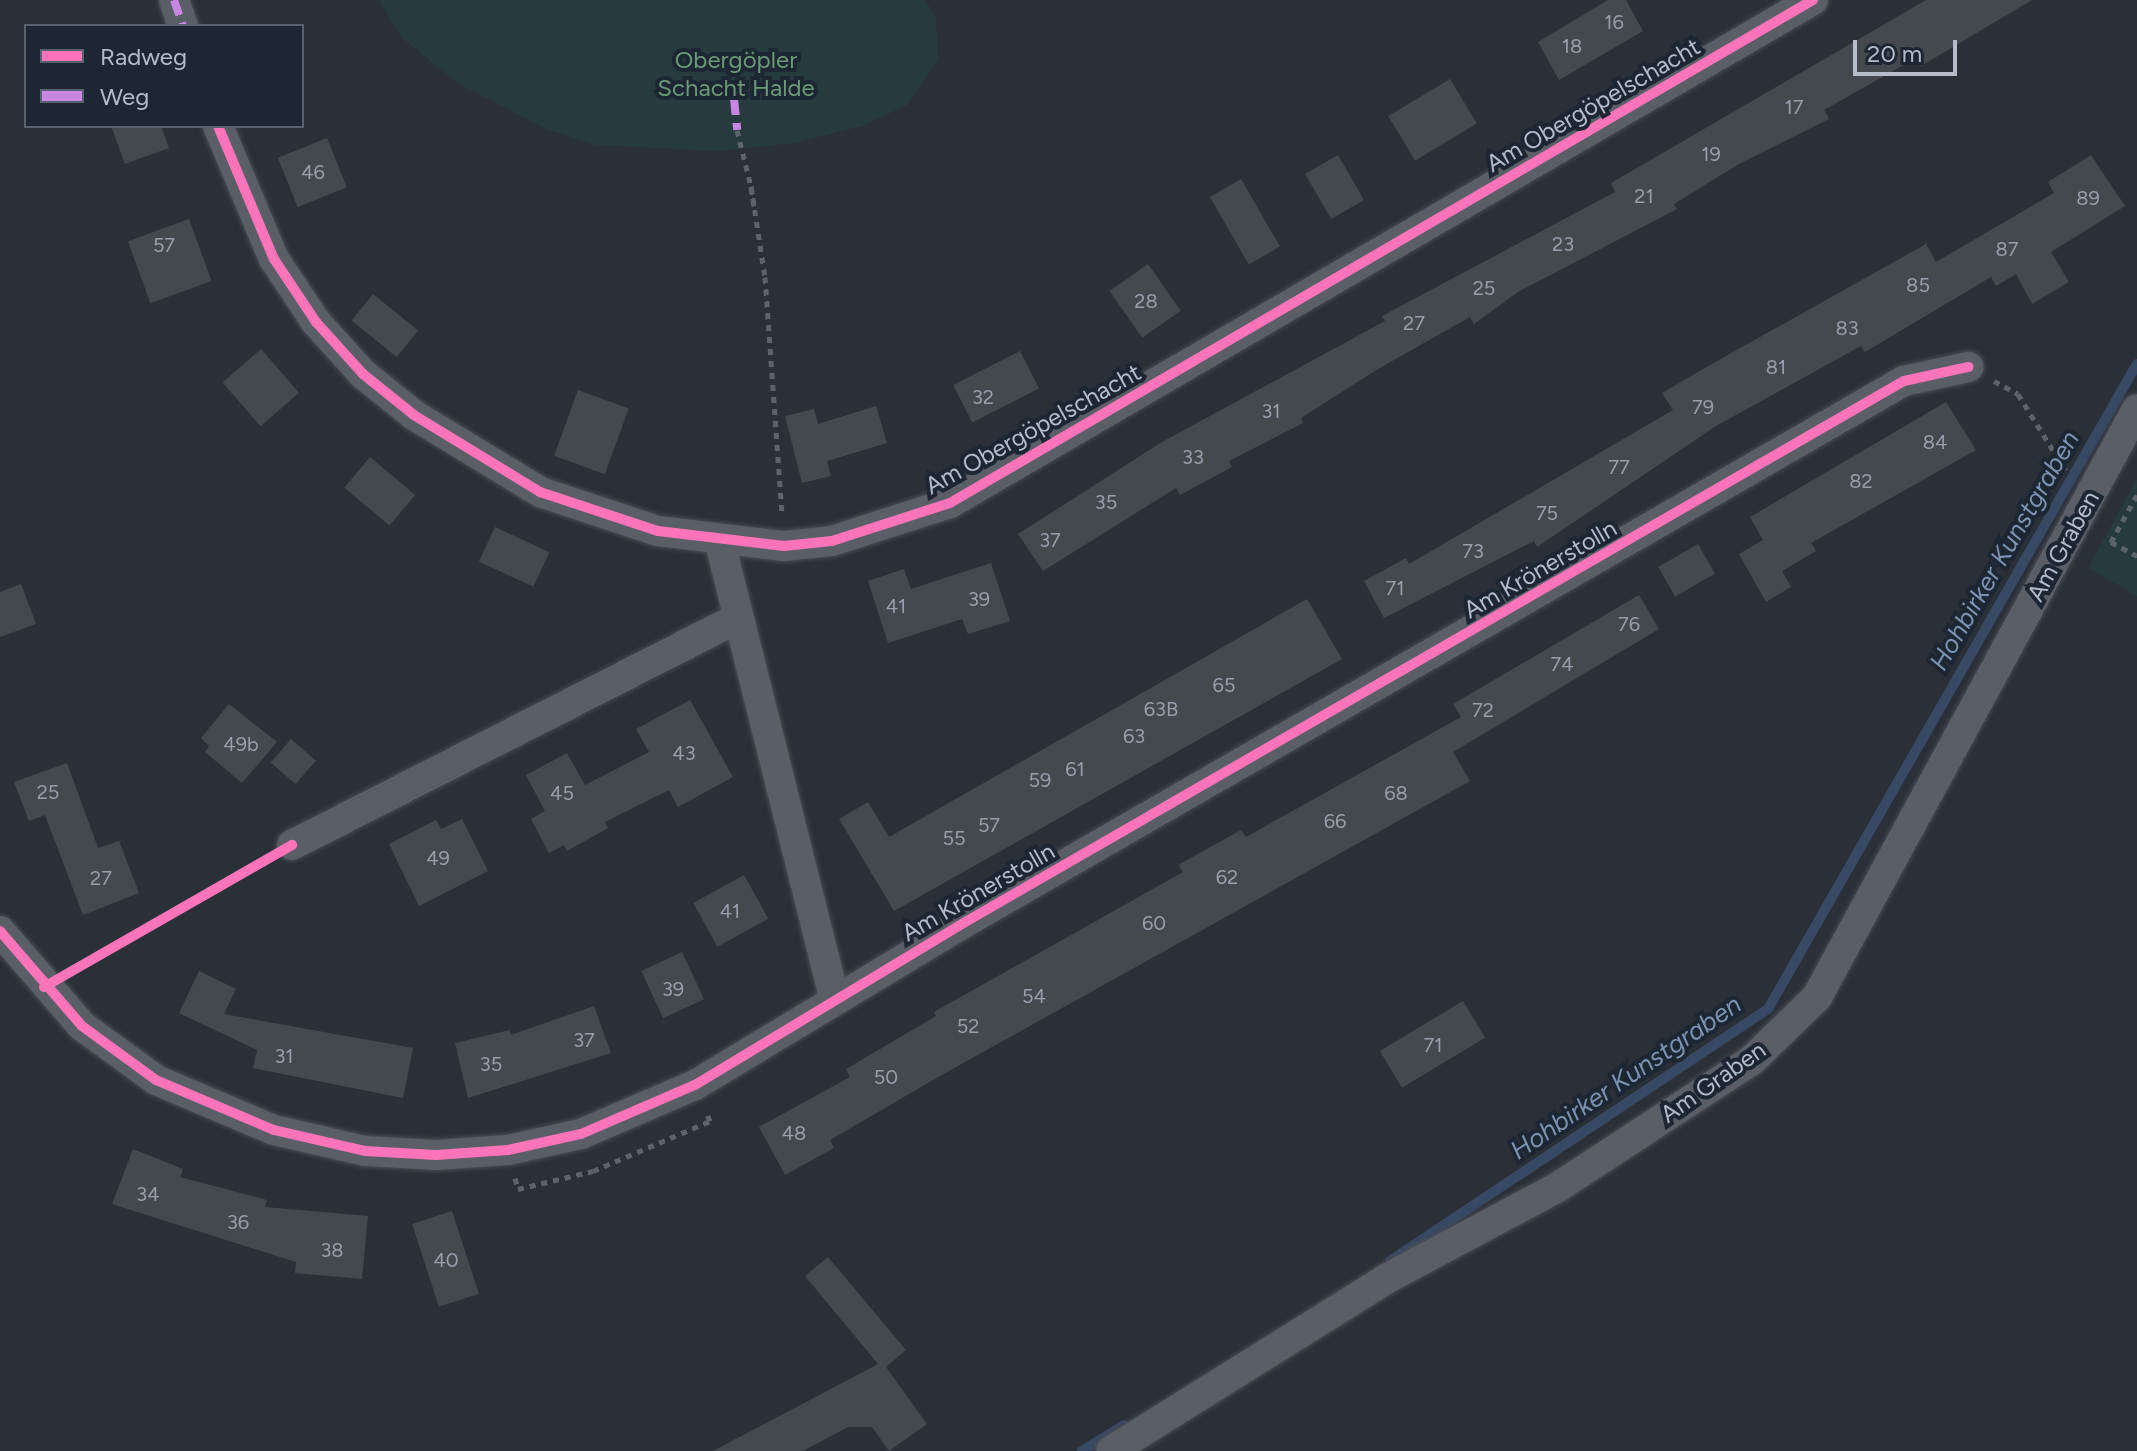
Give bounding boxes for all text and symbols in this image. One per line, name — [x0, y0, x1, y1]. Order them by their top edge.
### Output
house number: 16 — [1604, 10, 1624, 34]
legend — [24, 24, 304, 128]
scale bar — [1857, 24, 1961, 74]
street label: Am Obergöpelschacht — [1481, 32, 1705, 178]
house number: 18 — [1562, 34, 1582, 58]
text: 20 m — [1867, 39, 1922, 68]
text: Radweg — [100, 42, 187, 71]
park label: Obergöpler Schacht Halde — [657, 46, 815, 102]
text: Weg — [100, 82, 149, 111]
house number: 17 — [1785, 95, 1803, 119]
house number: 19 — [1701, 142, 1721, 166]
house number: 46 — [301, 160, 325, 184]
house number: 21 — [1634, 184, 1654, 208]
house number: 89 — [2076, 186, 2100, 210]
house number: 23 — [1552, 232, 1574, 256]
house number: 57 — [153, 233, 175, 257]
house number: 87 — [1995, 237, 2019, 261]
house number: 85 — [1906, 273, 1930, 297]
house number: 25 — [1473, 276, 1495, 300]
house number: 28 — [1134, 289, 1158, 313]
house number: 27 — [1403, 311, 1425, 335]
house number: 83 — [1835, 316, 1859, 340]
house number: 81 — [1766, 355, 1786, 379]
street label: Am Obergöpelschacht — [920, 358, 1146, 500]
house number: 32 — [972, 385, 994, 409]
house number: 79 — [1692, 395, 1714, 419]
house number: 31 — [1261, 399, 1281, 423]
water label: Hohbirker Kunstgraben — [1924, 426, 2086, 676]
house number: 84 — [1923, 430, 1947, 454]
house number: 33 — [1182, 445, 1204, 469]
house number: 77 — [1608, 455, 1630, 479]
house number: 82 — [1849, 469, 1873, 493]
street label: Am Graben — [2021, 486, 2105, 606]
house number: 35 — [1095, 490, 1117, 514]
house number: 75 — [1536, 501, 1558, 525]
street label: Am Krönerstolln — [1458, 514, 1622, 624]
house number: 37 — [1039, 528, 1061, 552]
house number: 73 — [1462, 539, 1484, 563]
house number: 71 — [1386, 576, 1404, 600]
house number: 39 — [968, 587, 990, 611]
house number: 41 — [886, 594, 906, 618]
house number: 76 — [1618, 612, 1640, 636]
house number: 74 — [1550, 652, 1574, 676]
house number: 65 — [1213, 673, 1235, 697]
house number: 63B — [1144, 697, 1178, 721]
house number: 72 — [1472, 698, 1494, 722]
house number: 63 — [1123, 724, 1145, 748]
house number: 49b — [223, 732, 259, 756]
house number: 43 — [672, 741, 696, 765]
house number: 61 — [1065, 757, 1085, 781]
house number: 59 — [1029, 768, 1051, 792]
house number: 25 — [37, 780, 59, 804]
house number: 45 — [550, 781, 574, 805]
house number: 68 — [1384, 781, 1408, 805]
house number: 66 — [1324, 809, 1346, 833]
house number: 57 — [978, 813, 1000, 837]
house number: 55 — [943, 826, 965, 850]
street label: Am Krönerstolln — [896, 837, 1060, 947]
house number: 49 — [426, 846, 450, 870]
house number: 62 — [1216, 865, 1238, 889]
house number: 27 — [90, 866, 112, 890]
house number: 41 — [720, 899, 740, 923]
house number: 60 — [1142, 911, 1166, 935]
house number: 39 — [662, 977, 684, 1001]
house number: 54 — [1022, 984, 1046, 1008]
water label: Hohbirker Kunstgraben — [1505, 989, 1747, 1167]
house number: 52 — [957, 1014, 979, 1038]
house number: 37 — [573, 1028, 595, 1052]
house number: 71 — [1424, 1033, 1442, 1057]
street label: Am Graben — [1655, 1035, 1771, 1129]
house number: 31 — [274, 1044, 294, 1068]
house number: 35 — [480, 1052, 502, 1076]
house number: 50 — [874, 1065, 898, 1089]
house number: 48 — [782, 1121, 806, 1145]
house number: 34 — [136, 1182, 160, 1206]
house number: 36 — [227, 1210, 249, 1234]
house number: 38 — [320, 1238, 344, 1262]
house number: 40 — [433, 1248, 459, 1272]

